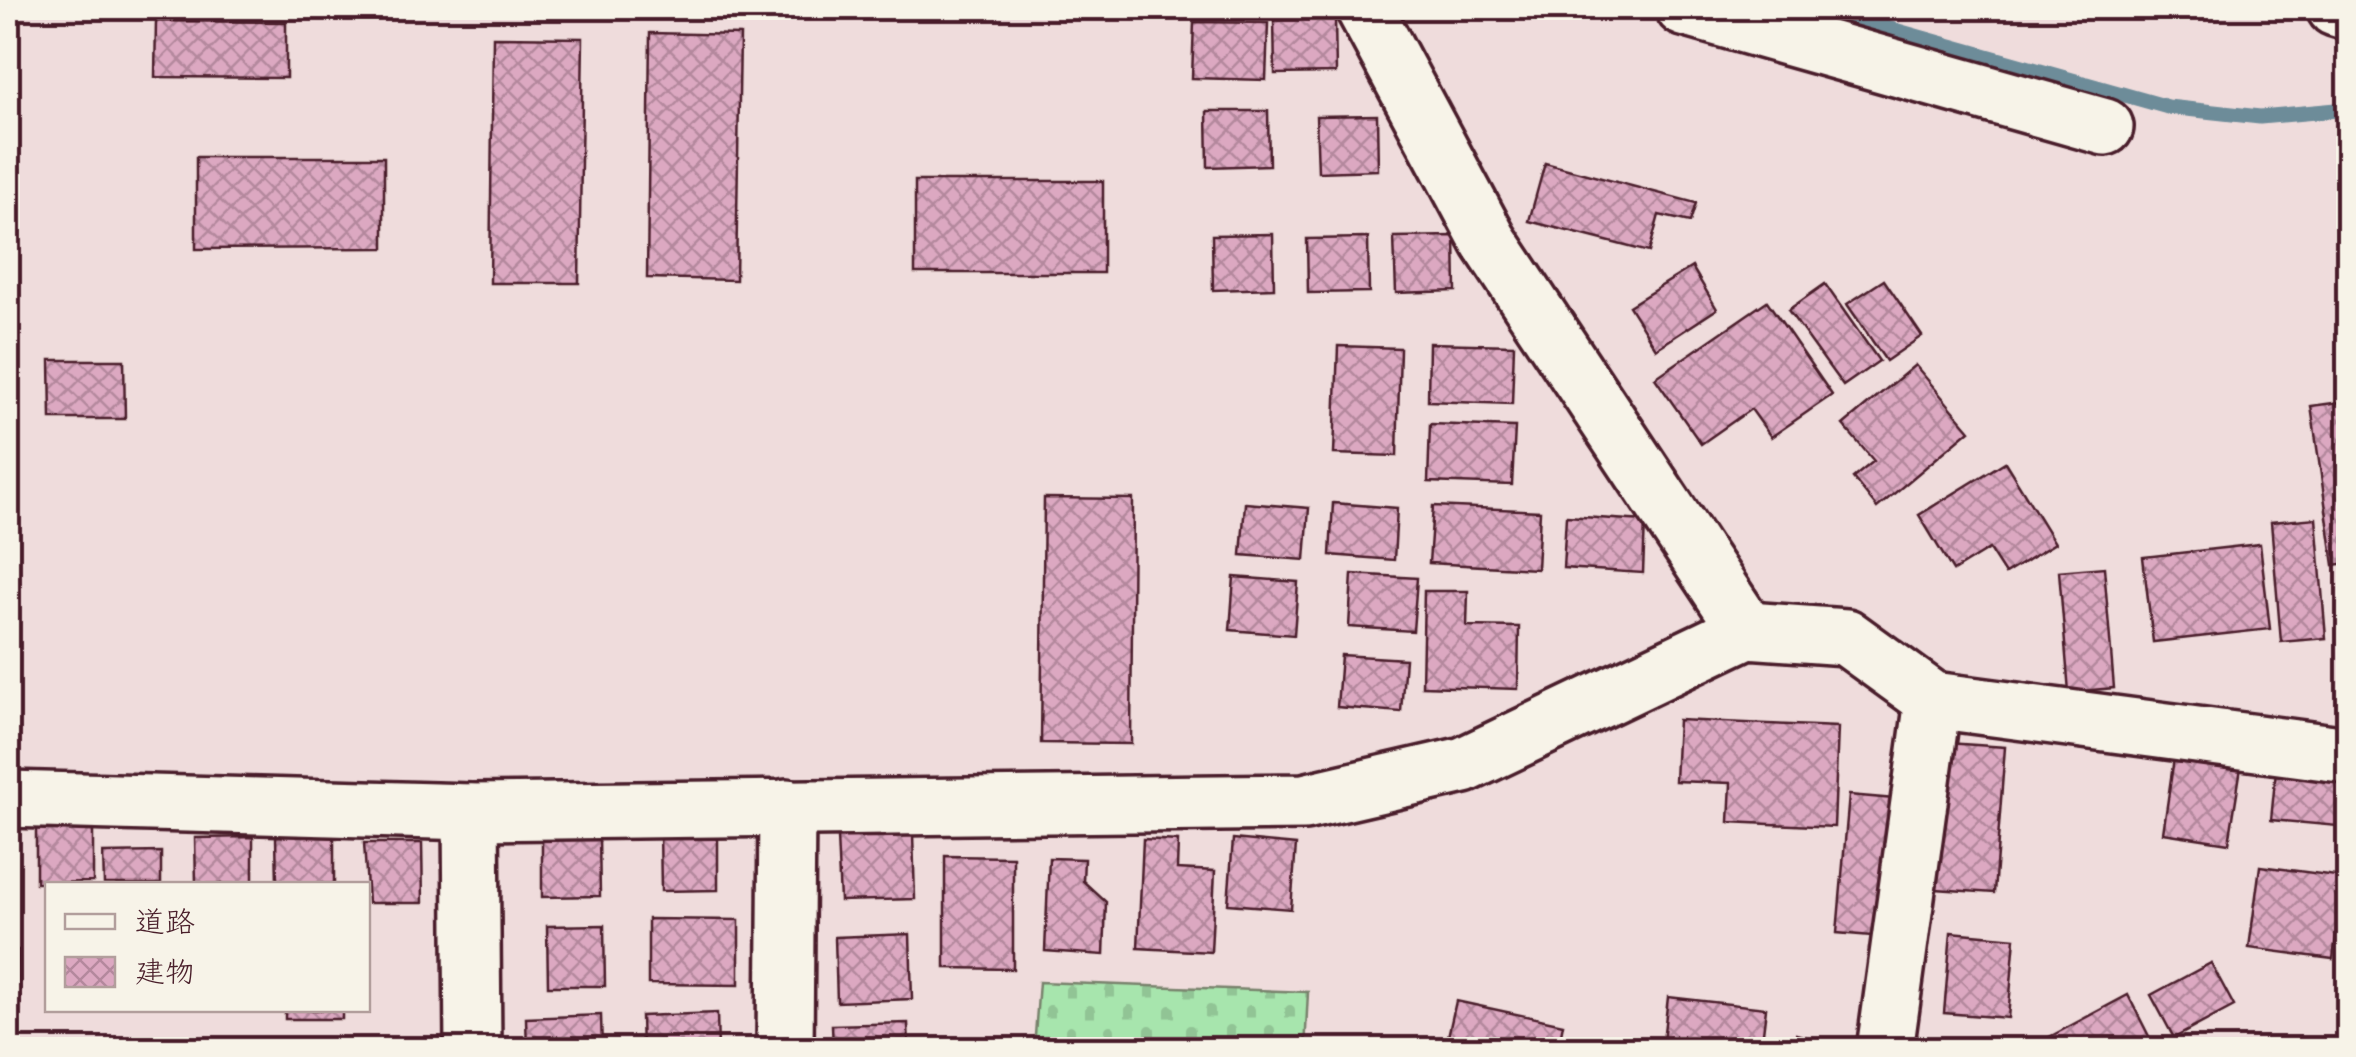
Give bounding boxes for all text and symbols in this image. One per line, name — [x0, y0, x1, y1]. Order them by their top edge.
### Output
legend — [45, 882, 370, 1012]
text: 道路 — [135, 902, 195, 940]
text: 建物 — [135, 952, 195, 990]

